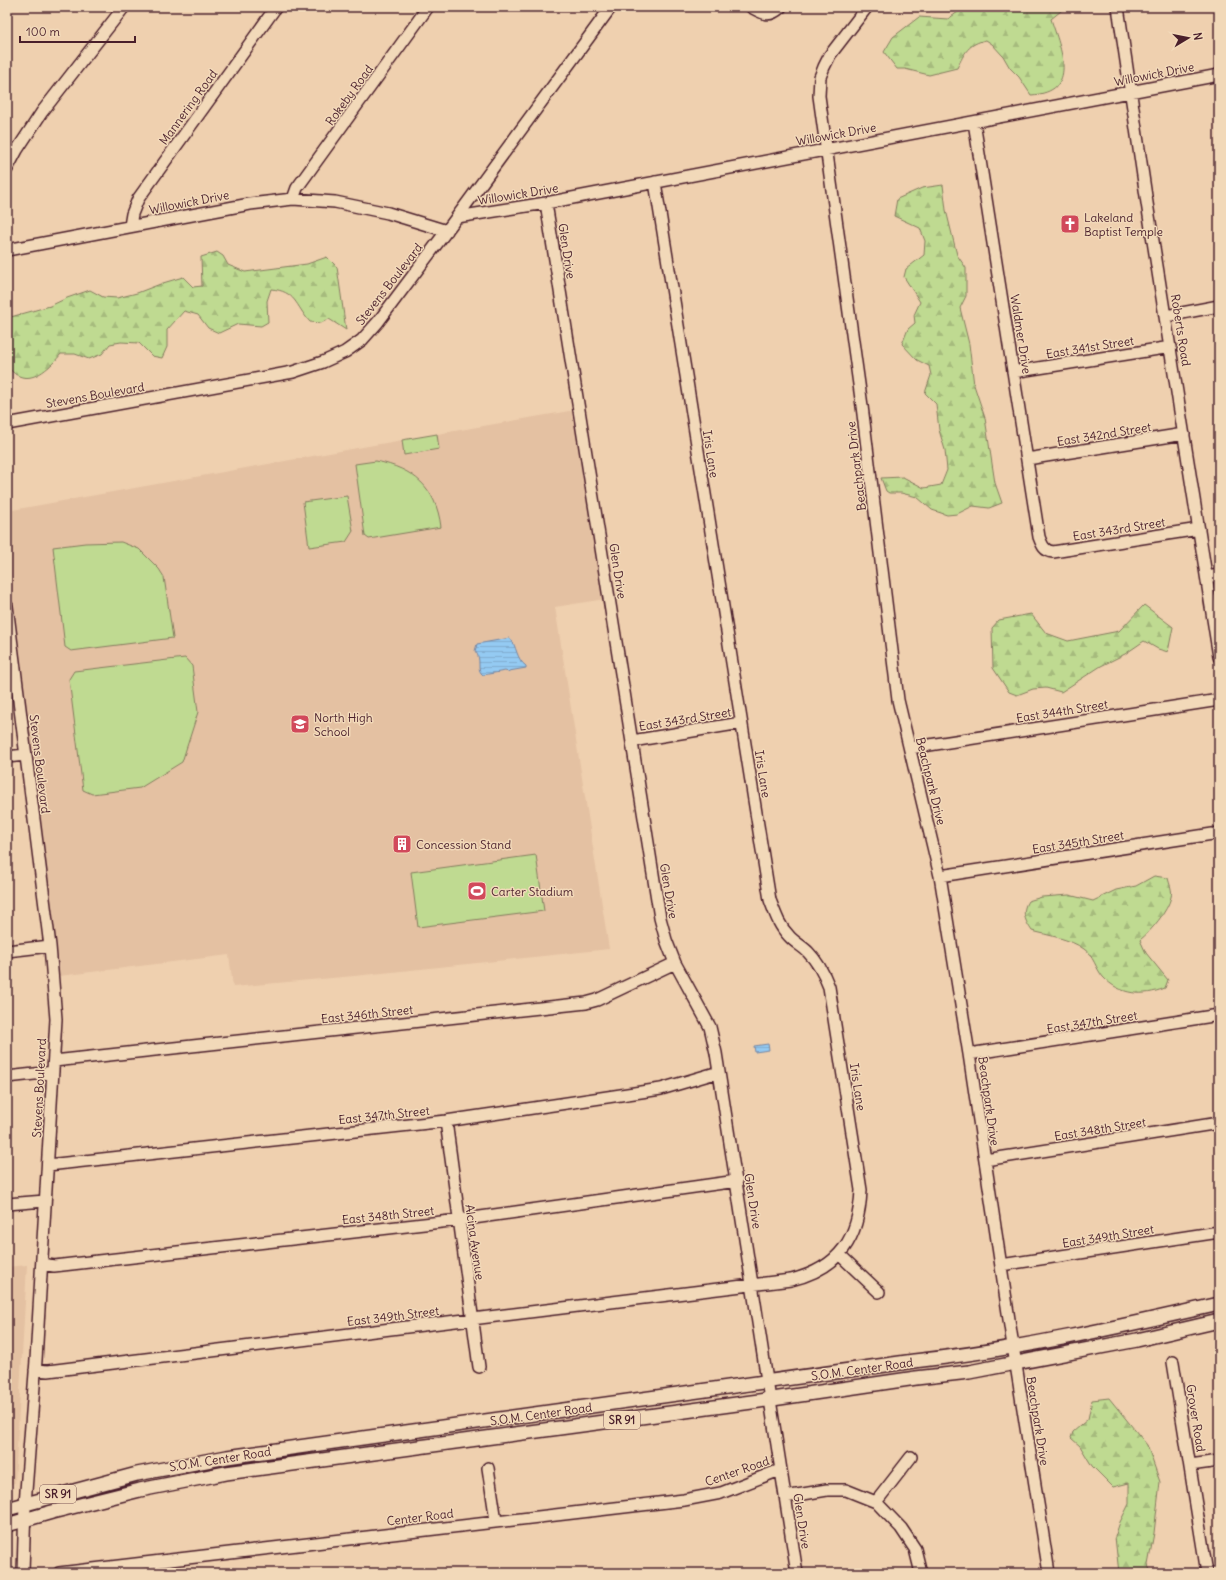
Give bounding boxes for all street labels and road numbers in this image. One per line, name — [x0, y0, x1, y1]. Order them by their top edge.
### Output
street label: Willowick Drive — [1113, 59, 1195, 89]
street label: Rokeby Road — [322, 62, 376, 128]
street label: Mannering Road — [156, 67, 220, 147]
street label: Willowick Drive — [795, 120, 877, 148]
street label: Willowick Drive — [477, 180, 559, 208]
street label: Willowick Drive — [148, 187, 230, 217]
street label: Glen Drive — [555, 222, 579, 280]
street label: Stevens Boulevard — [352, 240, 426, 328]
street label: Waldmer Drive — [1007, 293, 1035, 375]
street label: Roberts Road — [1168, 293, 1194, 367]
street label: East 341st Street — [1045, 333, 1135, 361]
street label: Stevens Boulevard — [45, 379, 145, 411]
street label: East 342nd Street — [1056, 419, 1152, 449]
street label: Beachpark Drive — [843, 420, 869, 512]
street label: Iris Lane — [700, 429, 722, 479]
street label: East 343rd Street — [1072, 514, 1166, 544]
street label: Glen Drive — [606, 542, 630, 600]
street label: East 344th Street — [1015, 696, 1109, 726]
street label: East 343rd Street — [638, 704, 732, 734]
street label: Stevens Boulevard — [26, 714, 54, 814]
street label: Beachpark Drive — [913, 735, 949, 827]
street label: Iris Lane — [752, 749, 774, 799]
street label: East 345th Street — [1031, 827, 1125, 857]
street label: Glen Drive — [657, 862, 681, 920]
street label: East 346th Street — [320, 1002, 414, 1026]
street label: East 347th Street — [1046, 1007, 1138, 1037]
street label: Stevens Boulevard — [29, 1038, 49, 1138]
street label: Beachpark Drive — [975, 1055, 1003, 1147]
street label: Iris Lane — [847, 1062, 869, 1112]
street label: East 347th Street — [338, 1103, 430, 1127]
street label: East 348th Street — [1053, 1114, 1147, 1144]
street label: Glen Drive — [741, 1172, 765, 1230]
street label: East 348th Street — [341, 1203, 435, 1227]
street label: Alcina Avenue — [462, 1203, 488, 1281]
street label: East 349th Street — [1061, 1221, 1155, 1251]
street label: East 349th Street — [346, 1303, 440, 1329]
street label: S.O.M. Center Road — [810, 1354, 914, 1384]
street label: Beachpark Drive — [1024, 1375, 1052, 1467]
street label: Grover Road — [1183, 1383, 1209, 1453]
street label: S.O.M. Center Road — [489, 1399, 593, 1429]
road number: SR 91 — [604, 1411, 640, 1429]
street label: S.O.M. Center Road — [168, 1444, 272, 1474]
street label: Center Road — [703, 1453, 771, 1489]
road number: SR 91 — [40, 1485, 76, 1503]
street label: Glen Drive — [790, 1492, 814, 1550]
street label: Center Road — [386, 1505, 454, 1529]

